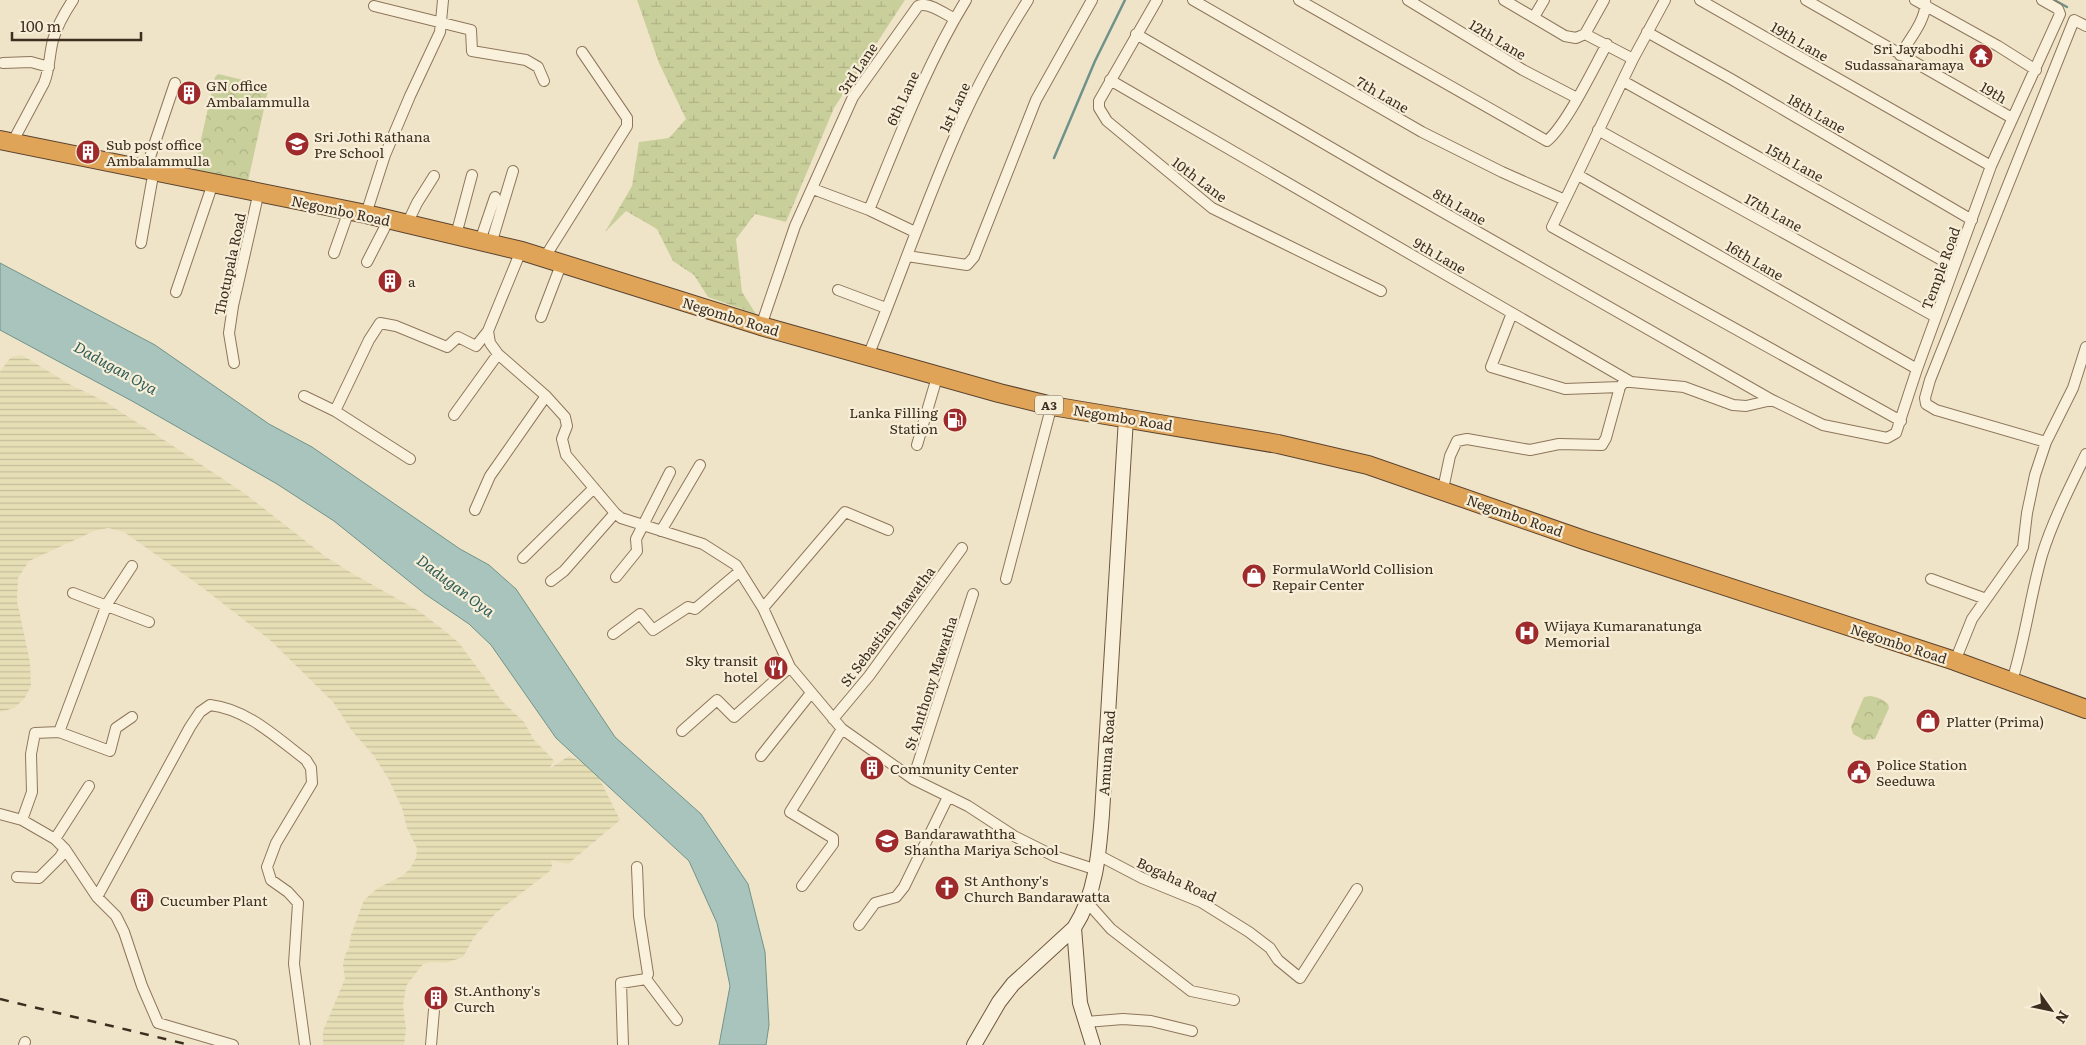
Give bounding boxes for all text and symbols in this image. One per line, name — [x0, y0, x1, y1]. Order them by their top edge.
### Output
scale bar — [12, 10, 141, 42]
text: 100 m — [20, 14, 61, 37]
street label: 12th Lane — [1466, 14, 1530, 64]
street label: 19th Lane — [1767, 16, 1833, 66]
street label: 3rd Lane — [832, 38, 882, 98]
place label: Sri Jayabodhi Sudassanaramaya — [1844, 38, 1964, 74]
temple icon: Sri Jayabodhi Sudassanaramaya — [1968, 43, 1994, 69]
street label: 6th Lane — [881, 67, 923, 129]
street label: 7th Lane — [1353, 71, 1413, 117]
place label: GN office Ambalammulla — [206, 75, 310, 111]
street label: 19th — [1977, 76, 2011, 108]
street label: 1st Lane — [934, 79, 974, 135]
building icon: GN office Ambalammulla — [176, 80, 202, 106]
street label: 18th Lane — [1784, 88, 1850, 138]
place label: Sri Jothi Rathana Pre School — [314, 126, 431, 162]
school or university icon: Sri Jothi Rathana Pre School — [284, 131, 310, 157]
place label: Sub post office Ambalammulla — [106, 134, 210, 170]
street label: 15th Lane — [1762, 138, 1828, 186]
building icon: Sub post office Ambalammulla — [75, 139, 101, 165]
street label: 10th Lane — [1168, 152, 1232, 206]
street label: 8th Lane — [1430, 183, 1490, 229]
street label: 17th Lane — [1742, 188, 1806, 236]
street label: Negombo Road — [290, 190, 393, 230]
street label: Thotupala Road — [208, 210, 250, 317]
street label: Temple Road — [1916, 223, 1964, 312]
street label: 9th Lane — [1410, 232, 1470, 278]
street label: 16th Lane — [1722, 235, 1788, 285]
building icon: a — [377, 268, 403, 294]
place label: a — [408, 271, 416, 291]
street label: Negombo Road — [680, 292, 782, 340]
water label: Dadugan Oya — [70, 335, 162, 400]
road number: A3 — [1035, 396, 1063, 414]
street label: Negombo Road — [1072, 399, 1175, 435]
place label: Lanka Filling Station — [849, 402, 938, 438]
fuel station icon: Lanka Filling Station — [942, 407, 968, 433]
street label: Negombo Road — [1464, 489, 1566, 541]
water label: Dadugan Oya — [412, 548, 500, 622]
place label: FormulaWorld Collision Repair Center — [1272, 558, 1434, 594]
street label: St Sebastian Mawatha — [835, 561, 939, 690]
shop icon: FormulaWorld Collision Repair Center — [1241, 563, 1267, 589]
street label: St Anthony Mawatha — [899, 613, 961, 753]
place label: Wijaya Kumaranatunga Memorial — [1544, 615, 1702, 651]
street label: Negombo Road — [1848, 618, 1950, 668]
hospital icon: Wijaya Kumaranatunga Memorial — [1514, 620, 1540, 646]
place label: Sky transit hotel — [686, 650, 758, 686]
restaurant icon: Sky transit hotel — [763, 655, 789, 681]
shop icon: Platter (Prima) — [1915, 708, 1941, 734]
street label: Amuna Road — [1093, 709, 1119, 796]
place label: Platter (Prima) — [1946, 711, 2044, 731]
place label: Police Station Seeduwa — [1876, 754, 1967, 790]
building icon: Community Center — [859, 755, 885, 781]
place label: Community Center — [890, 758, 1019, 778]
public building icon: Police Station Seeduwa — [1846, 759, 1872, 785]
place label: Bandarawaththa Shantha Mariya School — [904, 823, 1059, 859]
school or university icon: Bandarawaththa Shantha Mariya School — [874, 828, 900, 854]
street label: Bogaha Road — [1134, 852, 1221, 906]
place label: St Anthony's Church Bandarawatta — [964, 870, 1111, 906]
church icon: St Anthony's Church Bandarawatta — [934, 875, 960, 901]
building icon: Cucumber Plant — [129, 887, 155, 913]
place label: Cucumber Plant — [160, 890, 268, 910]
place label: St.Anthony's Curch — [454, 980, 540, 1016]
building icon: St.Anthony's Curch — [423, 985, 449, 1011]
north arrow — [2026, 985, 2076, 1035]
text: N — [2051, 1007, 2074, 1028]

